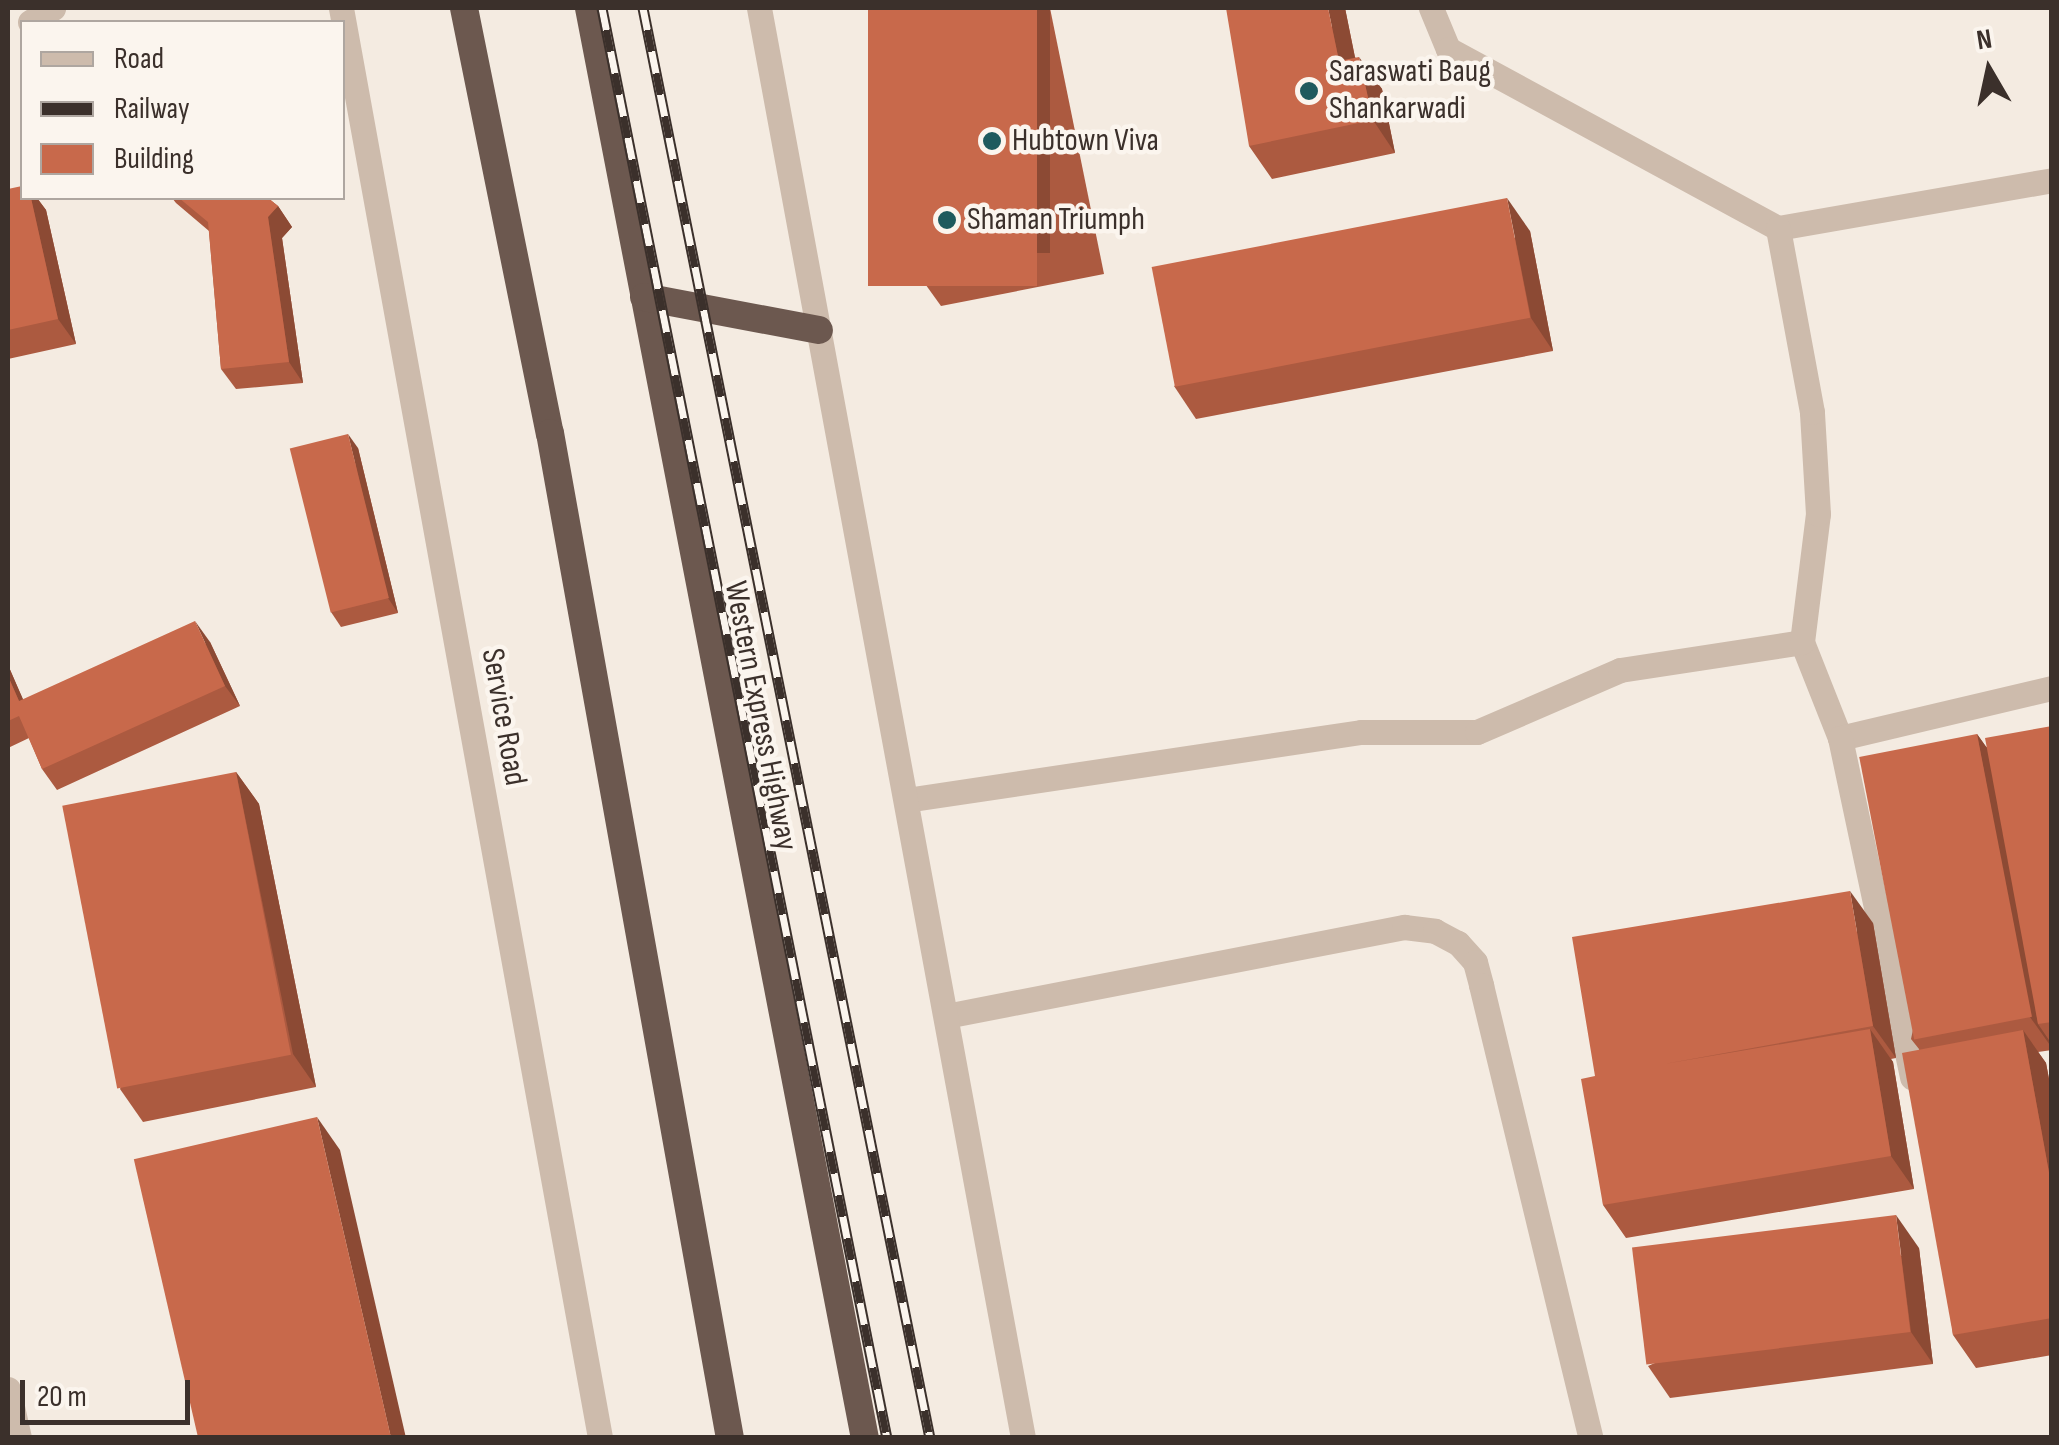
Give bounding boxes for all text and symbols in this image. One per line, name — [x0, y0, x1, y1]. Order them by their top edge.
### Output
legend — [20, 20, 345, 200]
north arrow — [1939, 20, 2039, 120]
text: N — [1974, 22, 1994, 57]
text: Road — [114, 41, 164, 77]
place label: Saraswati Baug Shankarwadi — [1329, 54, 1491, 129]
marker: Saraswati Baug Shankarwadi — [1298, 80, 1320, 102]
text: Railway — [114, 91, 190, 127]
place label: Hubtown Viva — [1012, 122, 1159, 160]
marker: Hubtown Viva — [981, 130, 1003, 152]
text: Building — [114, 141, 194, 177]
place label: Shaman Triumph — [967, 201, 1145, 239]
marker: Shaman Triumph — [936, 209, 958, 231]
street label: Western Express Highway — [715, 578, 805, 854]
street label: Service Road — [472, 646, 534, 788]
scale bar — [25, 1360, 195, 1422]
text: 20 m — [37, 1379, 87, 1415]

